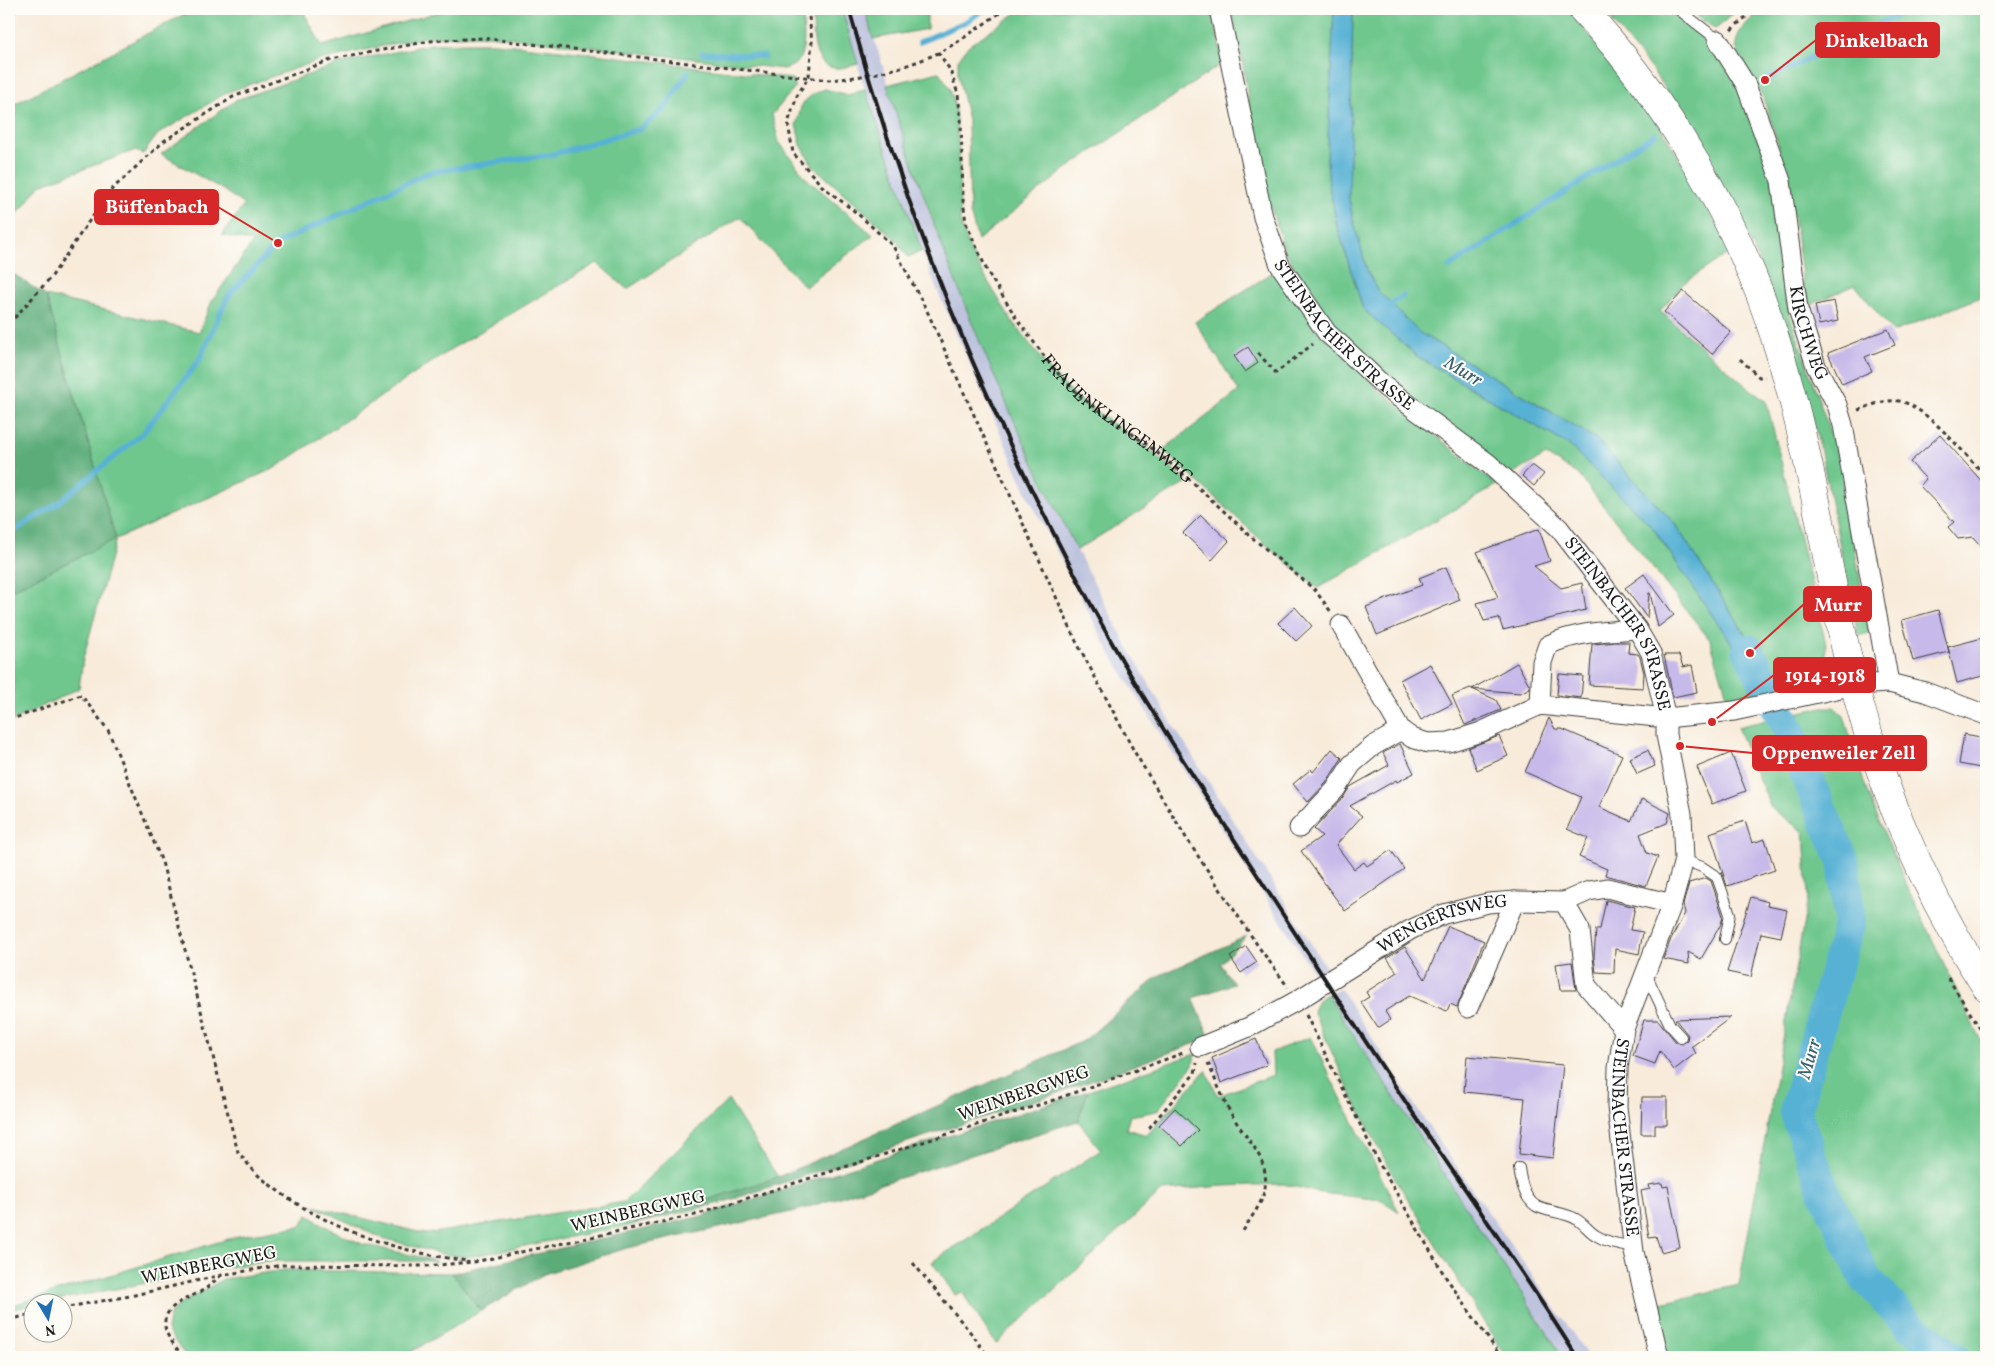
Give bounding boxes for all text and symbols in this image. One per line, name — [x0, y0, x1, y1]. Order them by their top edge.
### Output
callout: Dinkelbach — [1816, 23, 1939, 57]
text: Dinkelbach — [1825, 29, 1929, 55]
callout: Büffenbach — [95, 190, 218, 224]
text: Büffenbach — [105, 195, 209, 221]
street label: STEINBACHER STRASSE — [1267, 254, 1419, 417]
street label: KIRCHWEG — [1783, 284, 1834, 385]
street label: FRAUENKLINGENWEG — [1034, 349, 1198, 490]
water label: Murr — [1438, 350, 1488, 394]
street label: STEINBACHER STRASSE — [1558, 532, 1676, 713]
callout: Murr — [1804, 587, 1871, 621]
text: Murr — [1814, 593, 1862, 619]
callout: 1914-1918 — [1774, 658, 1875, 692]
text: 1914-1918 — [1785, 664, 1865, 690]
callout: Oppenweiler Zell — [1753, 736, 1926, 770]
text: Oppenweiler Zell — [1762, 741, 1916, 767]
street label: WENGERTSWEG — [1373, 889, 1508, 960]
water label: Murr — [1792, 1035, 1828, 1083]
street label: STEINBACHER STRASSE — [1604, 1036, 1645, 1238]
street label: WEINBERGWEG — [955, 1060, 1093, 1128]
street label: WEINBERGWEG — [568, 1184, 708, 1240]
street label: WEINBERGWEG — [139, 1241, 279, 1291]
north arrow — [22, 1294, 72, 1344]
text: N — [43, 1319, 57, 1340]

